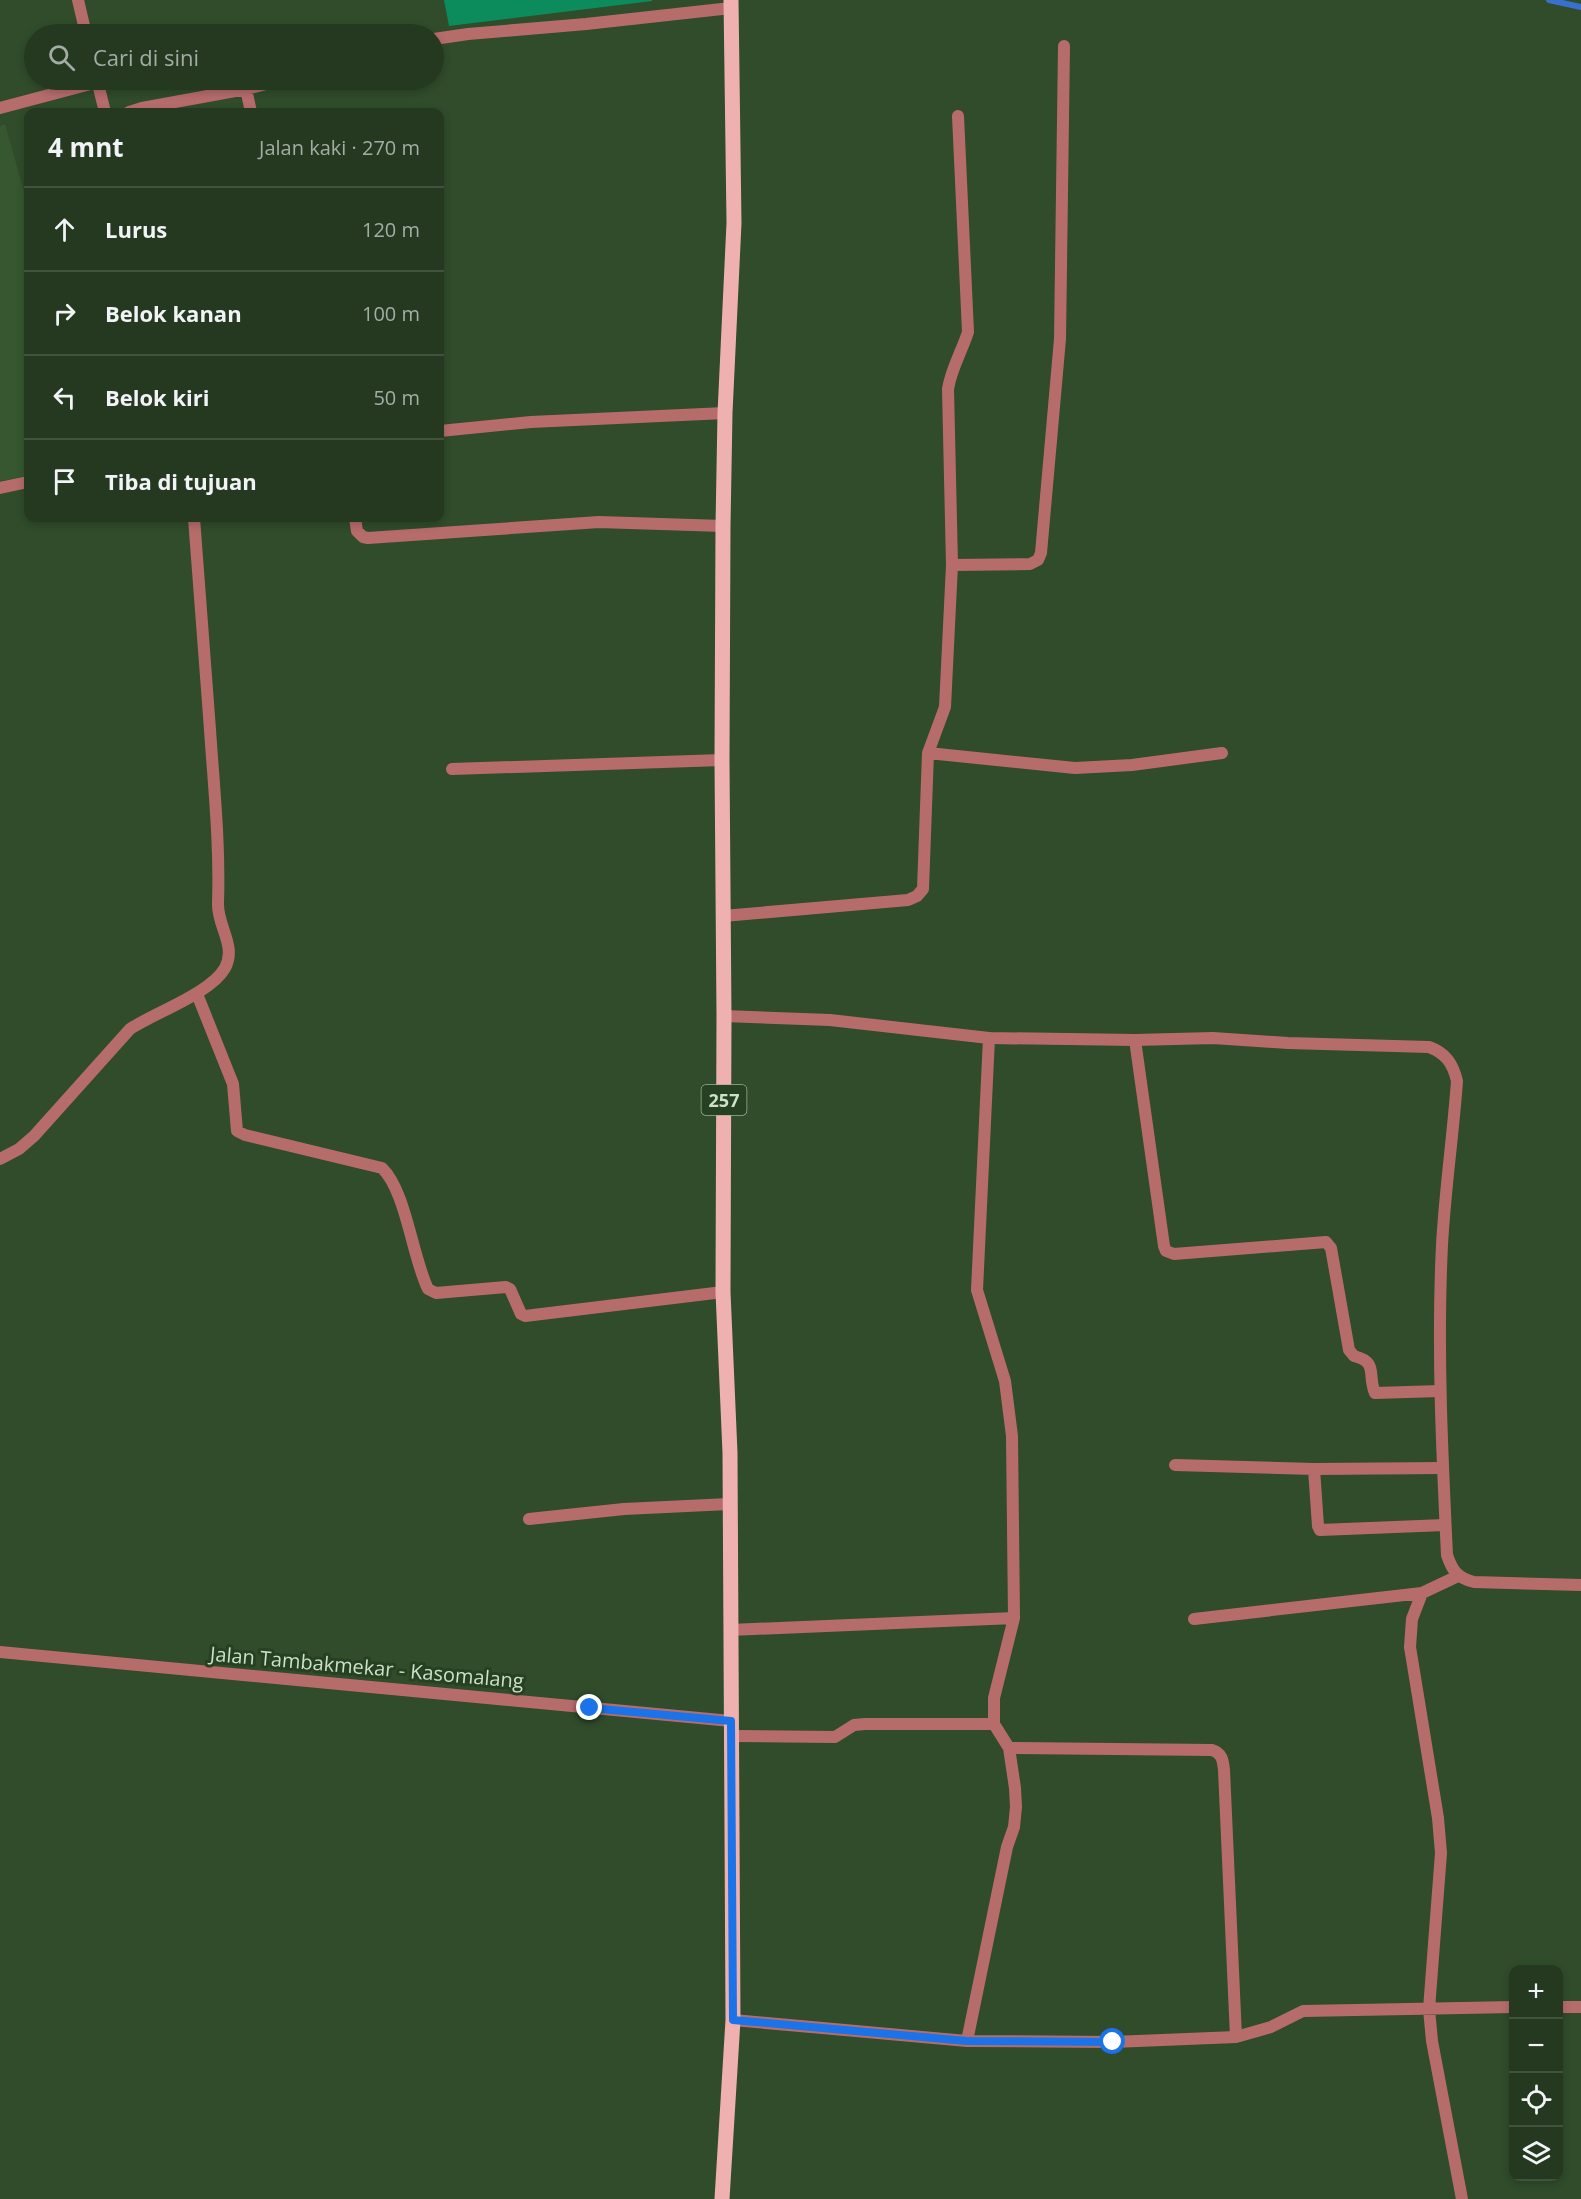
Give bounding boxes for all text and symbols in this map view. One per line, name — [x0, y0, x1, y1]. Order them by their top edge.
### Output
search box — [24, 24, 444, 90]
icon: search — [45, 41, 78, 74]
text: Cari di sini — [93, 42, 199, 72]
text: 4 mnt — [48, 129, 124, 165]
text: Jalan kaki · 270 m — [259, 134, 420, 161]
icon: ahead — [48, 213, 81, 246]
text: Lurus — [105, 214, 167, 244]
text: 120 m — [362, 216, 420, 243]
icon: right — [48, 297, 81, 330]
text: Belok kanan — [105, 298, 242, 328]
text: 100 m — [362, 300, 420, 327]
icon: left — [48, 381, 81, 414]
text: Belok kiri — [105, 382, 210, 412]
text: 50 m — [373, 384, 420, 411]
icon: arrive — [48, 465, 81, 498]
text: Tiba di tujuan — [105, 466, 257, 496]
road number: 257 — [702, 1085, 746, 1115]
street label: Jalan Tambakmekar - Kasomalang — [207, 1640, 525, 1694]
route end — [576, 1694, 602, 1720]
map controls — [1509, 1965, 1563, 2181]
button: + — [1509, 1965, 1563, 2019]
button: − — [1509, 2019, 1563, 2073]
route start — [1099, 2028, 1125, 2054]
button: locate — [1509, 2073, 1563, 2127]
button: layers — [1509, 2127, 1563, 2181]

